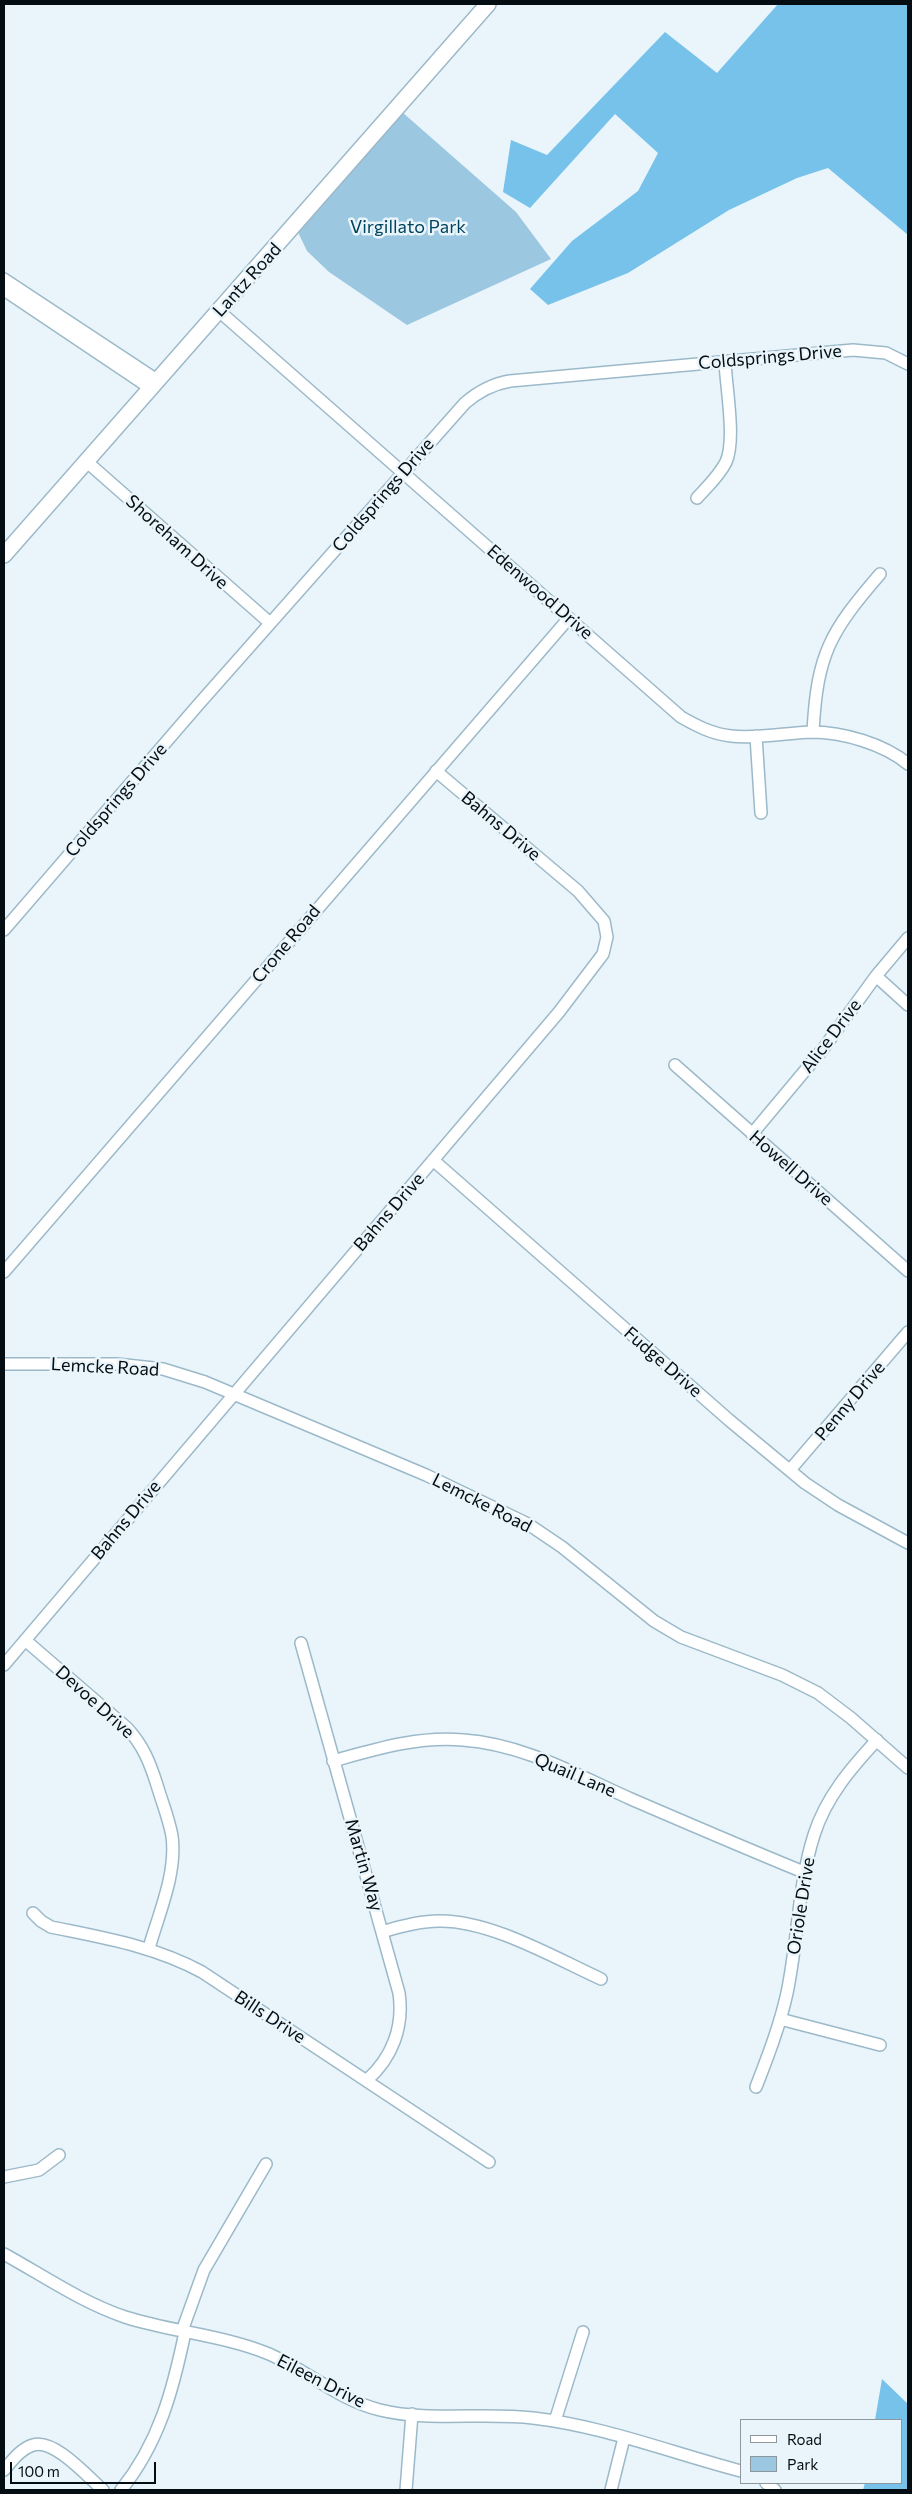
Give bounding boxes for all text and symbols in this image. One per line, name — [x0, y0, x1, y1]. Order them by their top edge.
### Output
park label: Virgillato Park — [350, 216, 466, 238]
street label: Lantz Road — [208, 239, 286, 321]
street label: Coldsprings Drive — [697, 340, 843, 374]
street label: Coldsprings Drive — [328, 434, 438, 556]
street label: Shoreham Drive — [121, 490, 233, 594]
street label: Edenwood Drive — [482, 540, 598, 644]
street label: Coldsprings Drive — [61, 739, 171, 861]
street label: Bahns Drive — [457, 787, 545, 865]
street label: Crone Road — [247, 901, 325, 987]
street label: Alice Drive — [796, 995, 866, 1077]
street label: Howell Drive — [745, 1126, 837, 1210]
street label: Bahns Drive — [349, 1168, 429, 1256]
street label: Fudge Drive — [619, 1322, 707, 1402]
street label: Lemcke Road — [50, 1353, 160, 1381]
street label: Penny Drive — [811, 1357, 889, 1445]
street label: Lemcke Road — [429, 1469, 535, 1537]
street label: Bahns Drive — [87, 1476, 165, 1564]
street label: Devoe Drive — [51, 1661, 139, 1743]
street label: Quail Lane — [531, 1748, 619, 1802]
street label: Martin Way — [340, 1816, 388, 1914]
street label: Oriole Drive — [783, 1856, 819, 1956]
street label: Bills Drive — [230, 1986, 310, 2048]
street label: Eileen Drive — [273, 2350, 369, 2412]
legend — [740, 2419, 902, 2484]
text: Road — [787, 2430, 822, 2448]
scale bar — [12, 2452, 159, 2484]
text: Park — [787, 2455, 818, 2473]
text: 100 m — [18, 2462, 60, 2480]

